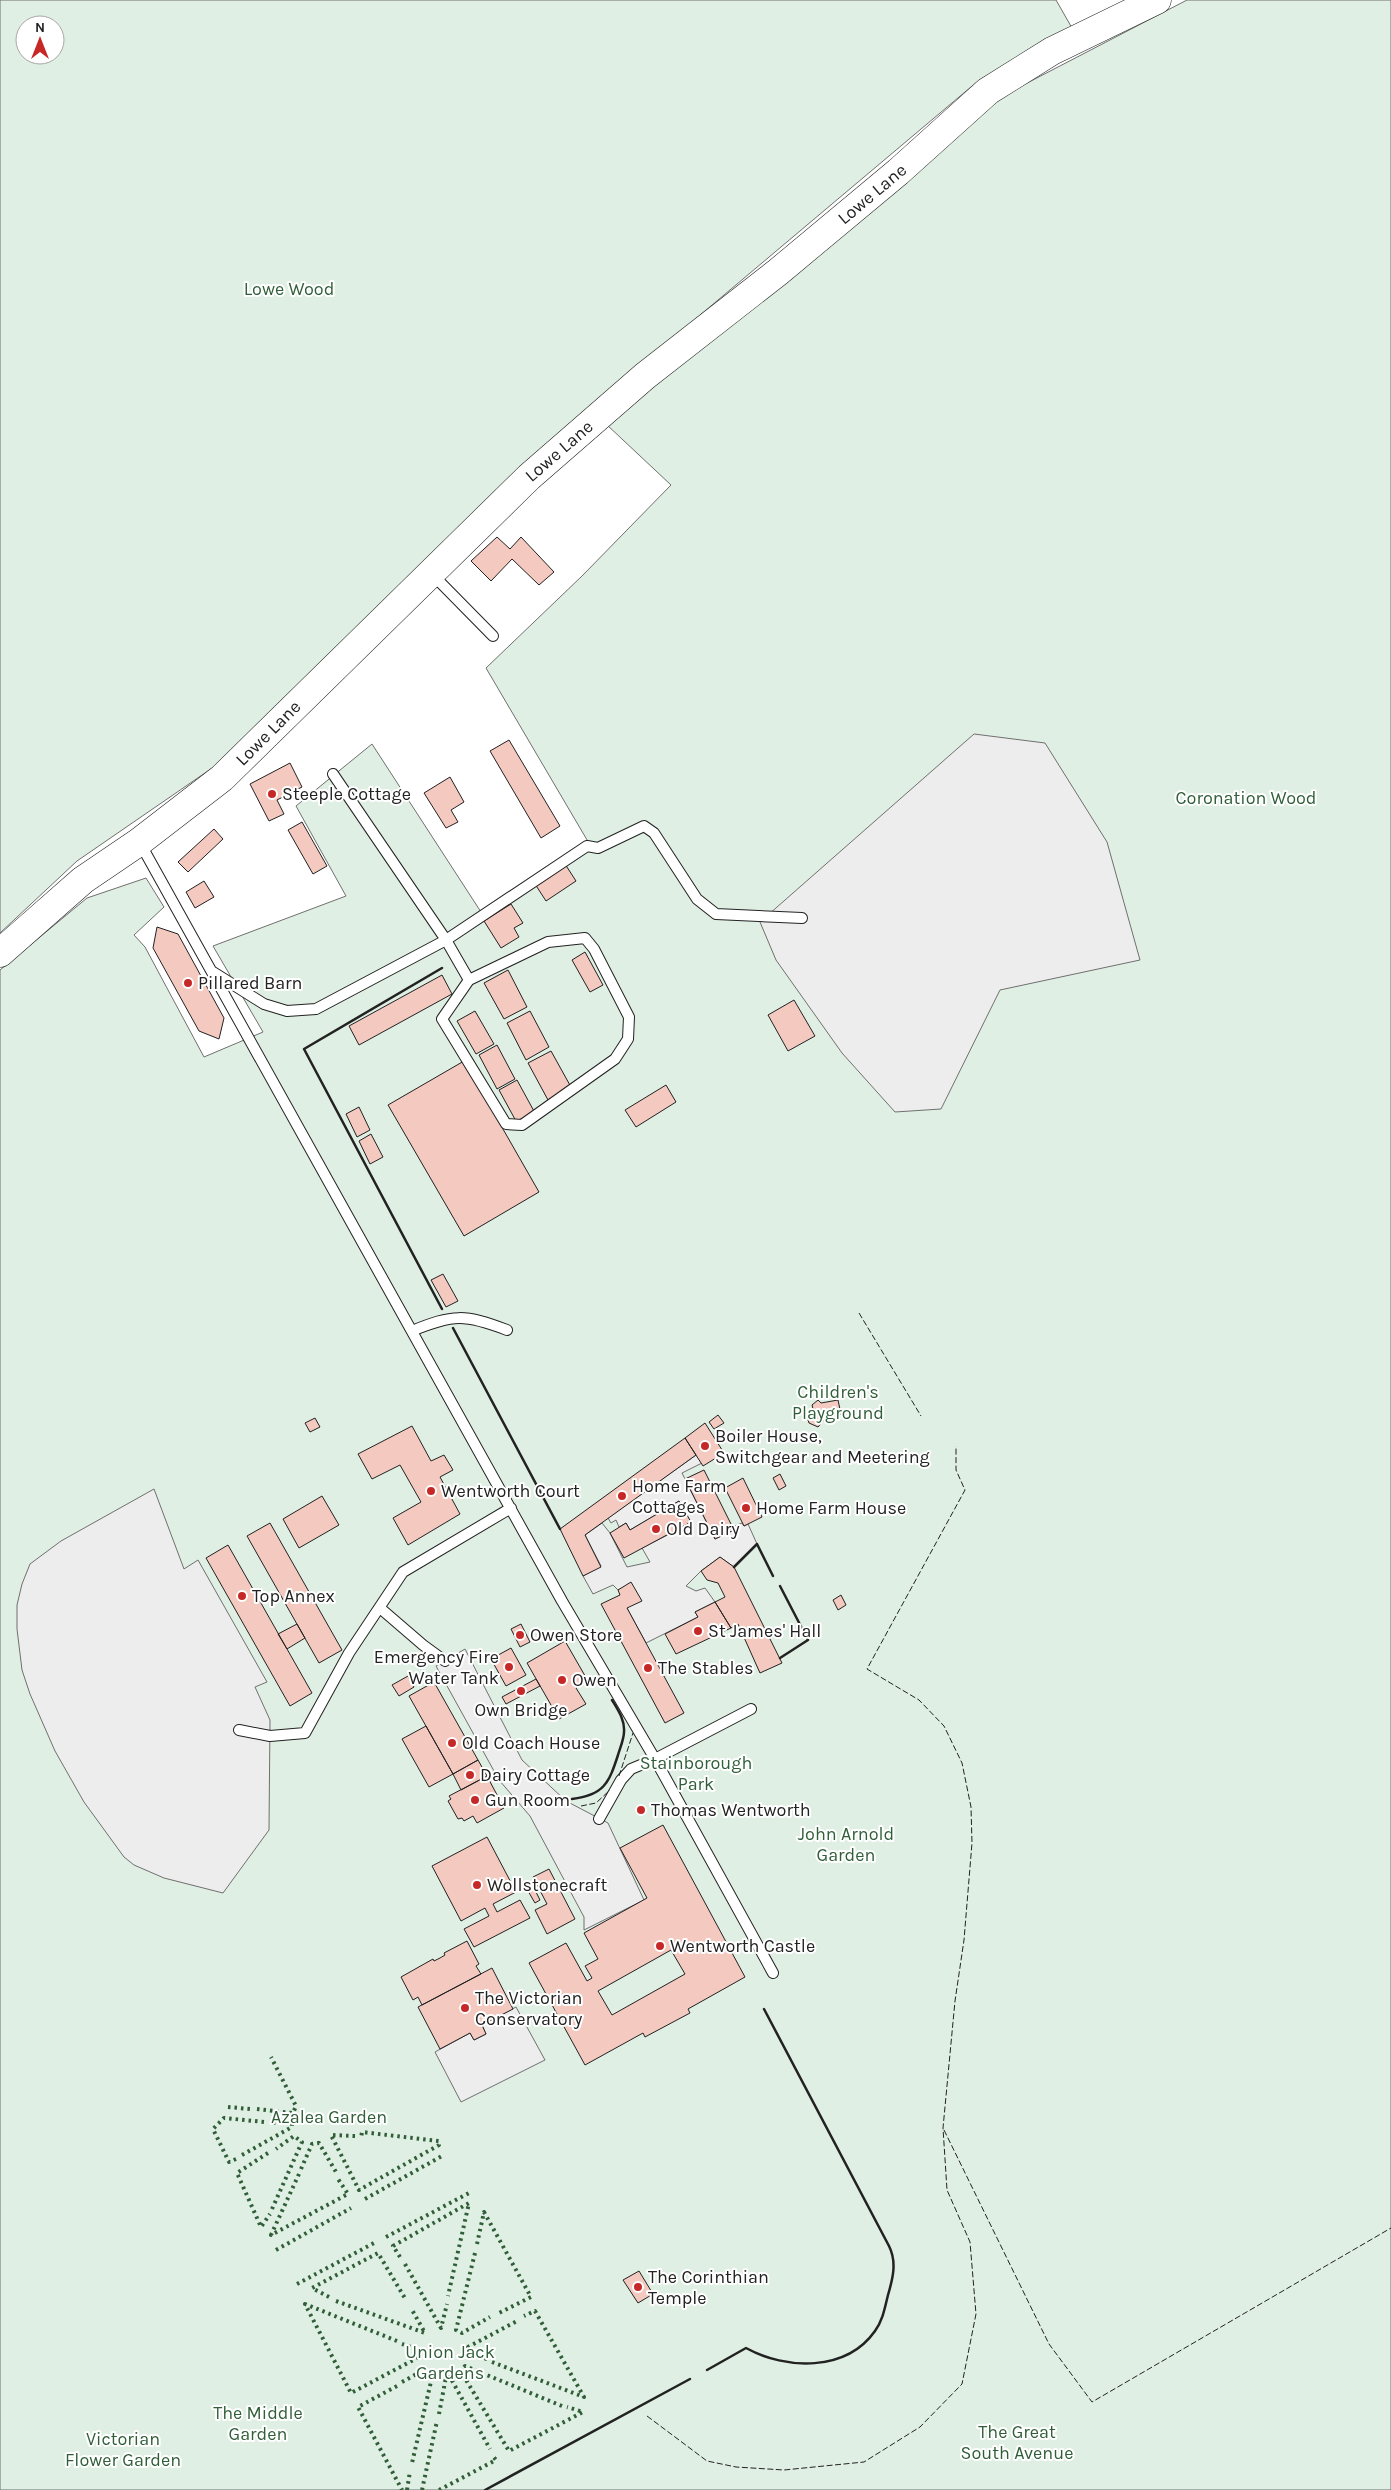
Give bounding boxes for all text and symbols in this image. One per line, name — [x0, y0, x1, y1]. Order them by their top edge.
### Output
north arrow — [15, 15, 65, 65]
text: N — [35, 19, 45, 36]
street label: Lowe Lane — [833, 159, 911, 229]
park label: Lowe Wood — [244, 278, 334, 300]
street label: Lowe Lane — [520, 415, 598, 487]
street label: Lowe Lane — [231, 696, 305, 770]
place label: Steeple Cottage — [282, 783, 411, 805]
park label: Coronation Wood — [1176, 787, 1316, 809]
marker: Steeple Cottage — [266, 788, 278, 800]
place label: Pillared Barn — [198, 972, 302, 994]
marker: Pillared Barn — [182, 977, 194, 989]
park label: Children's Playground — [792, 1381, 884, 1424]
place label: Boiler House, Switchgear and Meetering — [715, 1425, 930, 1468]
marker: Boiler House, Switchgear and Meetering — [699, 1440, 711, 1452]
place label: Home Farm Cottages — [632, 1475, 726, 1518]
place label: Wentworth Court — [441, 1480, 580, 1502]
marker: Wentworth Court — [425, 1485, 437, 1497]
marker: Home Farm Cottages — [616, 1490, 628, 1502]
place label: Home Farm House — [756, 1497, 906, 1519]
marker: Home Farm House — [740, 1502, 752, 1514]
place label: Old Dairy — [666, 1518, 740, 1540]
marker: Old Dairy — [650, 1523, 662, 1535]
place label: Top Annex — [252, 1585, 335, 1607]
marker: Top Annex — [236, 1590, 248, 1602]
place label: St James' Hall — [708, 1620, 821, 1642]
place label: Owen Store — [530, 1624, 622, 1646]
marker: St James' Hall — [692, 1625, 704, 1637]
marker: Owen Store — [514, 1629, 526, 1641]
place label: Emergency Fire Water Tank — [374, 1646, 499, 1689]
place label: The Stables — [658, 1657, 753, 1679]
marker: Emergency Fire Water Tank — [503, 1661, 515, 1673]
marker: The Stables — [642, 1662, 654, 1674]
place label: Owen — [572, 1669, 617, 1691]
marker: Owen — [556, 1674, 568, 1686]
marker: Own Bridge — [515, 1685, 527, 1697]
place label: Own Bridge — [475, 1699, 567, 1721]
place label: Old Coach House — [462, 1732, 600, 1754]
marker: Old Coach House — [446, 1737, 458, 1749]
park label: Stainborough Park — [640, 1752, 752, 1795]
place label: Dairy Cottage — [480, 1764, 590, 1786]
marker: Dairy Cottage — [464, 1769, 476, 1781]
place label: Gun Room — [485, 1789, 570, 1811]
marker: Gun Room — [469, 1794, 481, 1806]
place label: Thomas Wentworth — [651, 1799, 811, 1821]
marker: Thomas Wentworth — [635, 1804, 647, 1816]
park label: John Arnold Garden — [798, 1823, 894, 1866]
place label: Wollstonecraft — [487, 1874, 607, 1896]
marker: Wollstonecraft — [471, 1879, 483, 1891]
place label: Wentworth Castle — [670, 1935, 815, 1957]
marker: Wentworth Castle — [654, 1940, 666, 1952]
place label: The Victorian Conservatory — [475, 1987, 583, 2030]
marker: The Victorian Conservatory — [459, 2002, 471, 2014]
park label: Azalea Garden — [271, 2106, 387, 2128]
place label: The Corinthian Temple — [648, 2266, 769, 2309]
marker: The Corinthian Temple — [632, 2281, 644, 2293]
park label: Union Jack Gardens — [405, 2341, 495, 2384]
park label: The Middle Garden — [213, 2402, 303, 2445]
park label: The Great South Avenue — [961, 2421, 1073, 2464]
park label: Victorian Flower Garden — [65, 2428, 181, 2471]

